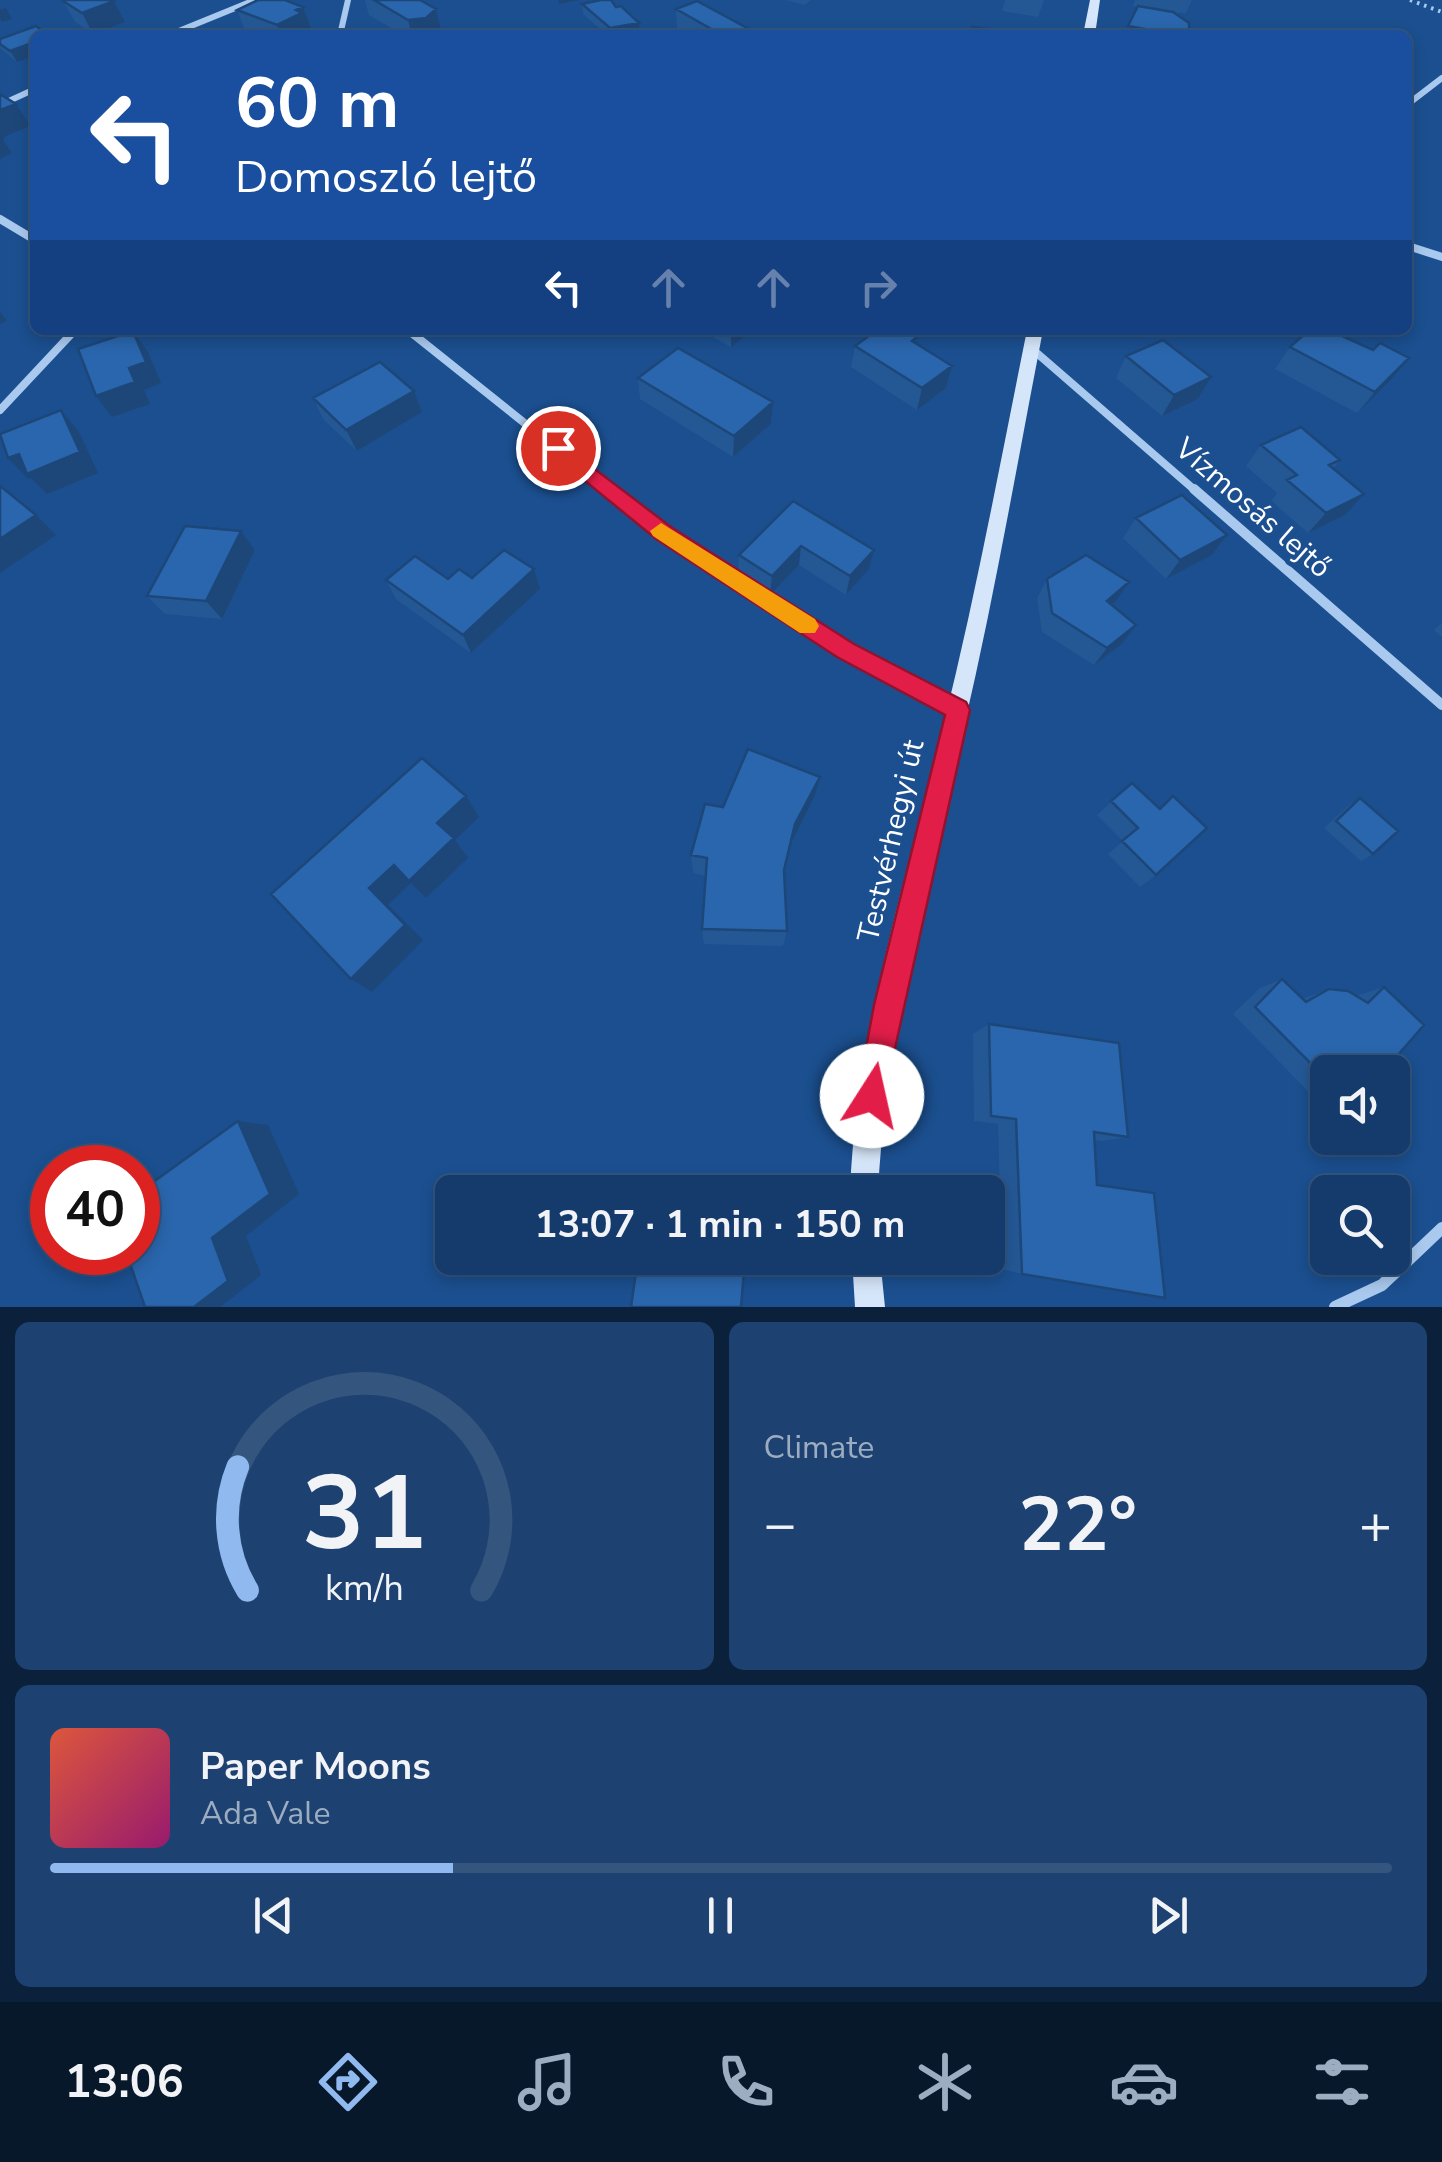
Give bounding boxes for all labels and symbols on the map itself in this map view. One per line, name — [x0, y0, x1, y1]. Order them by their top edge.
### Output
pin — [516, 406, 601, 491]
street label: Vízmosás lejtő — [1165, 428, 1340, 587]
street label: Testvérhegyi út — [848, 735, 934, 946]
position arrow — [820, 1044, 924, 1148]
speed limit sign: 40 — [30, 1145, 160, 1275]

